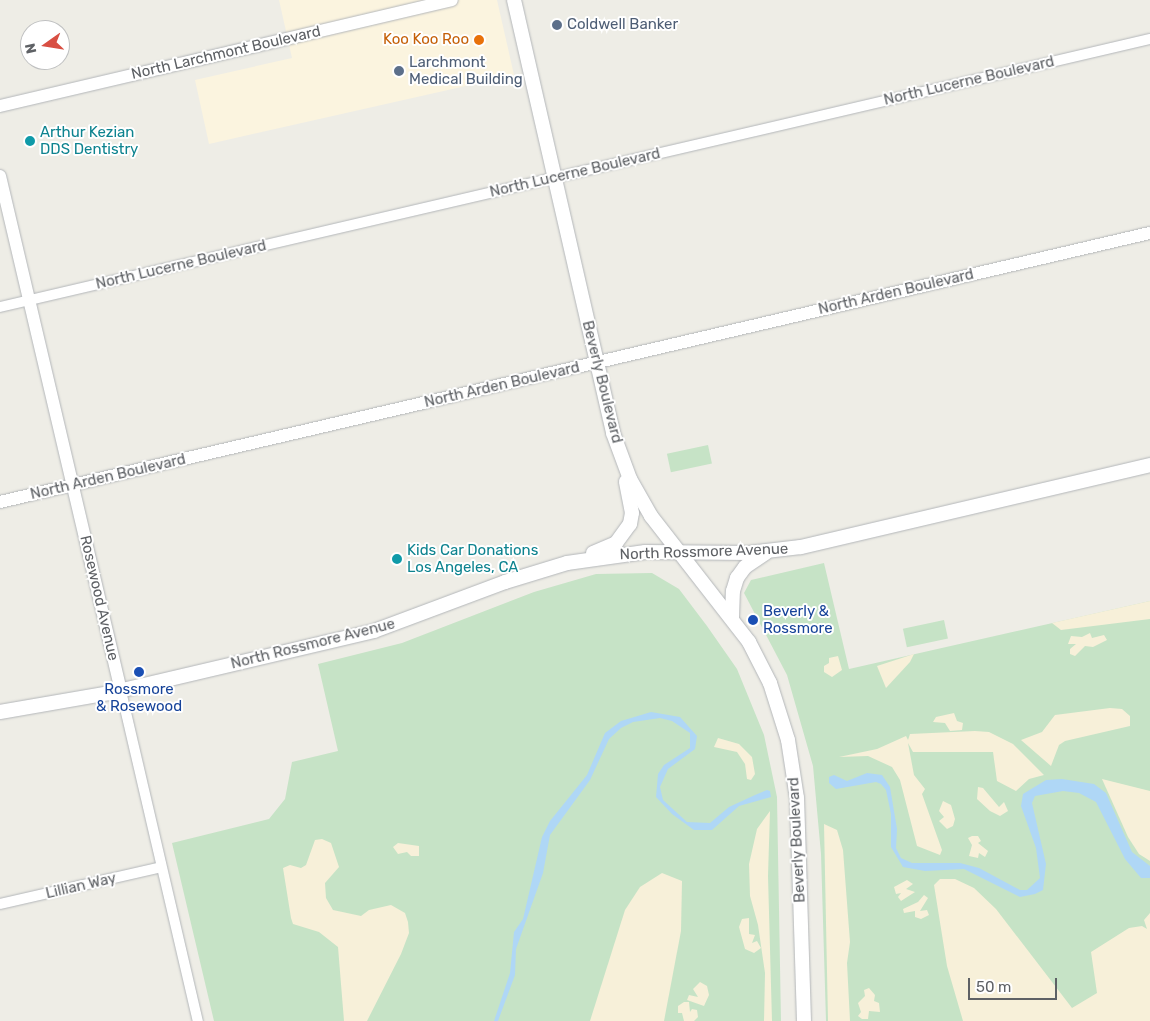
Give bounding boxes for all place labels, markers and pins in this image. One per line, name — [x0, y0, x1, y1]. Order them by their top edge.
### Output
place label: Coldwell Banker — [567, 16, 678, 34]
marker: Coldwell Banker — [551, 19, 563, 31]
place label: Koo Koo Roo — [383, 31, 469, 49]
marker: Koo Koo Roo — [473, 34, 485, 46]
place label: Larchmont Medical Building — [409, 53, 523, 88]
marker: Larchmont Medical Building — [393, 65, 405, 77]
place label: Arthur Kezian DDS Dentistry — [40, 123, 138, 158]
marker: Arthur Kezian DDS Dentistry — [24, 135, 36, 147]
place label: Kids Car Donations Los Angeles, CA — [407, 541, 539, 576]
marker: Kids Car Donations Los Angeles, CA — [391, 553, 403, 565]
place label: Beverly & Rossmore — [763, 602, 833, 637]
marker: Beverly & Rossmore — [747, 614, 759, 626]
marker: Rossmore & Rosewood — [133, 666, 145, 678]
place label: Rossmore & Rosewood — [96, 680, 182, 715]

